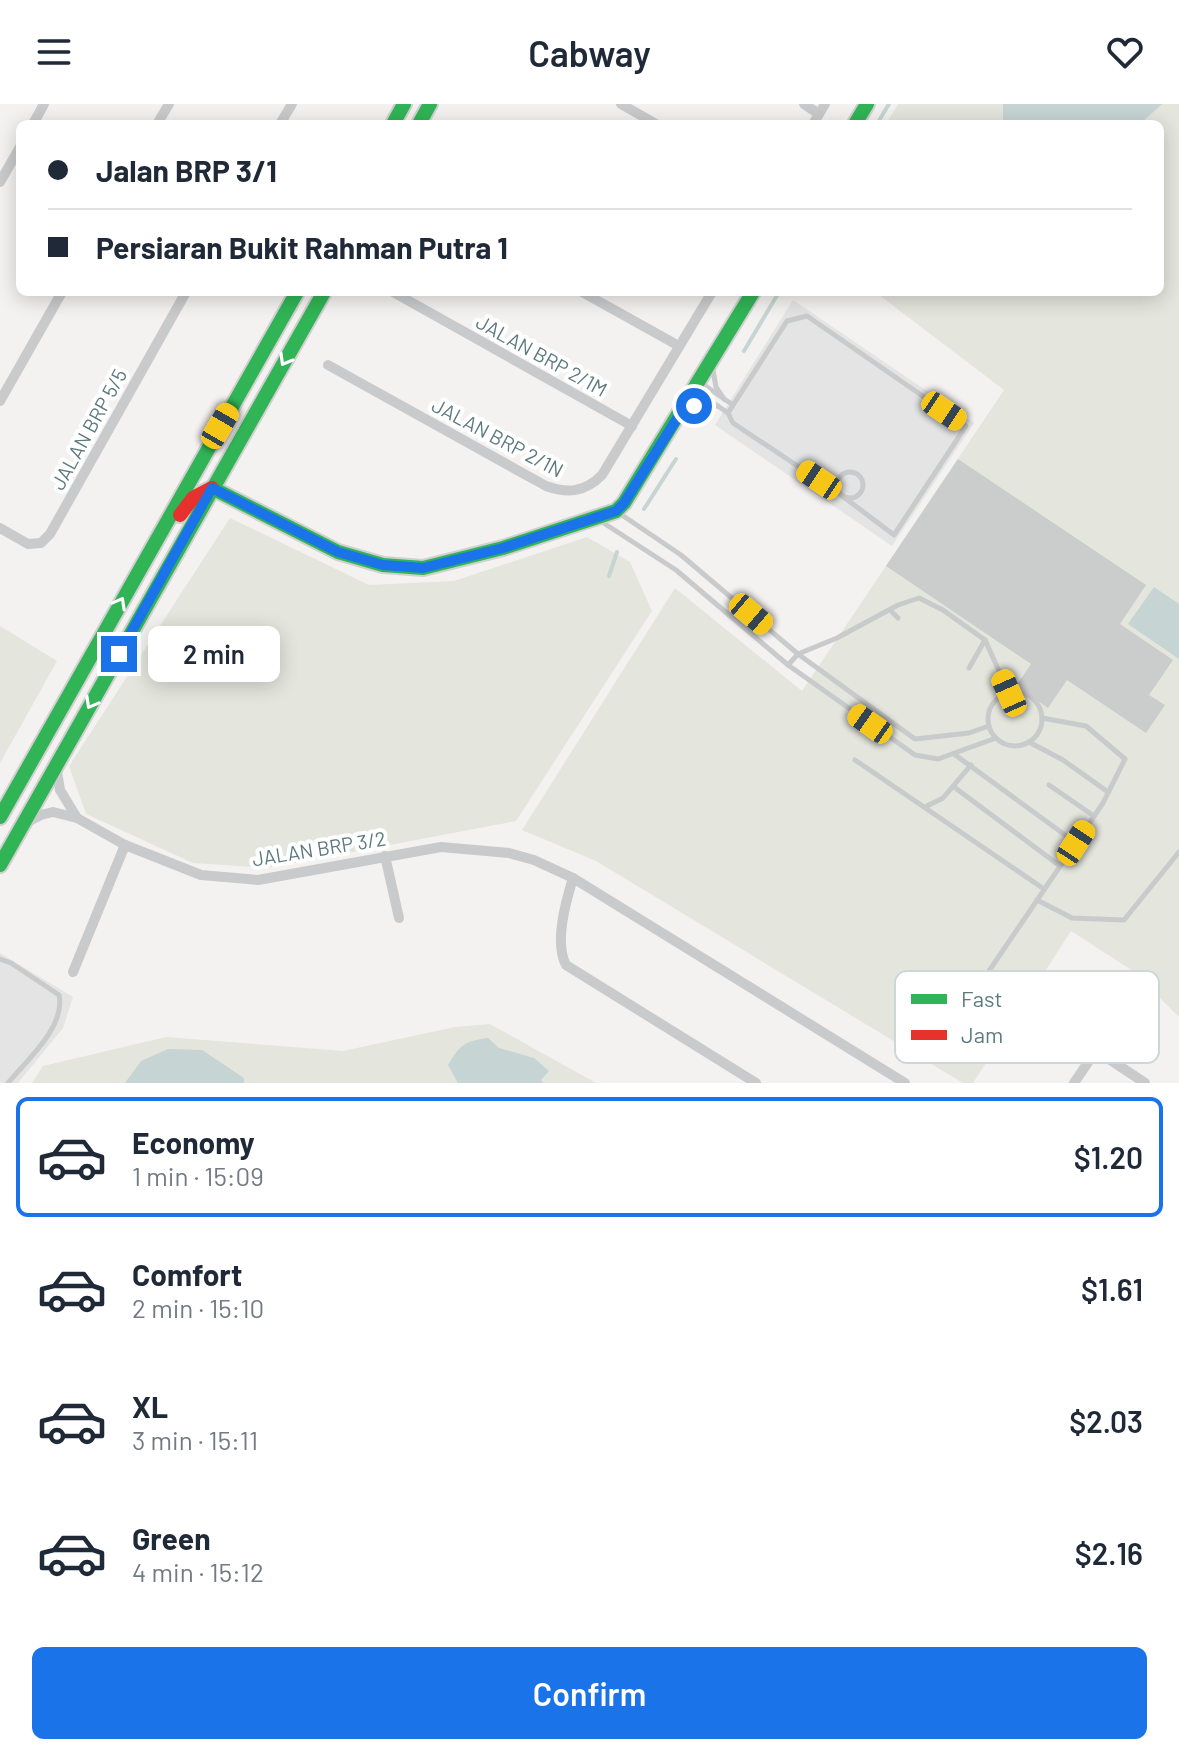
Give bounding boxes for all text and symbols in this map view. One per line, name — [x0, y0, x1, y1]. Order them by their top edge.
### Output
icon: menu — [32, 30, 76, 74]
icon: heart — [1103, 30, 1147, 74]
text: Cabway — [528, 31, 651, 74]
text: Jalan BRP 3/1 — [96, 152, 277, 188]
text: Persiaran Bukit Rahman Putra 1 — [96, 229, 508, 265]
street label: JALAN BRP 2/1M — [472, 309, 612, 401]
one-way arrow — [279, 351, 295, 366]
street label: JALAN BRP 5/5 — [45, 364, 131, 494]
route start — [676, 388, 712, 424]
car — [917, 388, 971, 434]
street label: JALAN BRP 2/1N — [428, 392, 568, 482]
car — [198, 399, 242, 453]
car — [792, 457, 846, 503]
car — [725, 589, 777, 639]
one-way arrow — [110, 597, 126, 612]
callout: 2 min — [147, 626, 279, 682]
route end — [101, 636, 137, 672]
text: 2 min — [183, 638, 245, 669]
car — [988, 666, 1030, 720]
one-way arrow — [86, 694, 101, 709]
car — [843, 700, 897, 748]
car — [1053, 816, 1099, 870]
street label: JALAN BRP 3/2 — [250, 826, 388, 870]
legend — [895, 971, 1159, 1063]
text: Fast — [961, 985, 1003, 1011]
text: Jam — [961, 1021, 1003, 1047]
icon: car — [36, 1121, 108, 1193]
text: Economy — [132, 1124, 255, 1160]
text: $1.20 — [1074, 1139, 1143, 1175]
text: 1 min · 15:09 — [132, 1160, 264, 1191]
icon: car — [36, 1253, 108, 1325]
text: Comfort — [132, 1256, 242, 1292]
text: $1.61 — [1081, 1271, 1143, 1307]
text: 2 min · 15:10 — [132, 1292, 264, 1323]
icon: car — [36, 1385, 108, 1457]
text: XL — [132, 1388, 168, 1424]
text: $2.03 — [1069, 1403, 1143, 1439]
text: 3 min · 15:11 — [132, 1424, 258, 1455]
icon: car — [36, 1517, 108, 1589]
text: Green — [132, 1520, 211, 1556]
text: $2.16 — [1075, 1535, 1143, 1571]
text: 4 min · 15:12 — [132, 1556, 264, 1587]
button: Confirm — [32, 1647, 1147, 1739]

